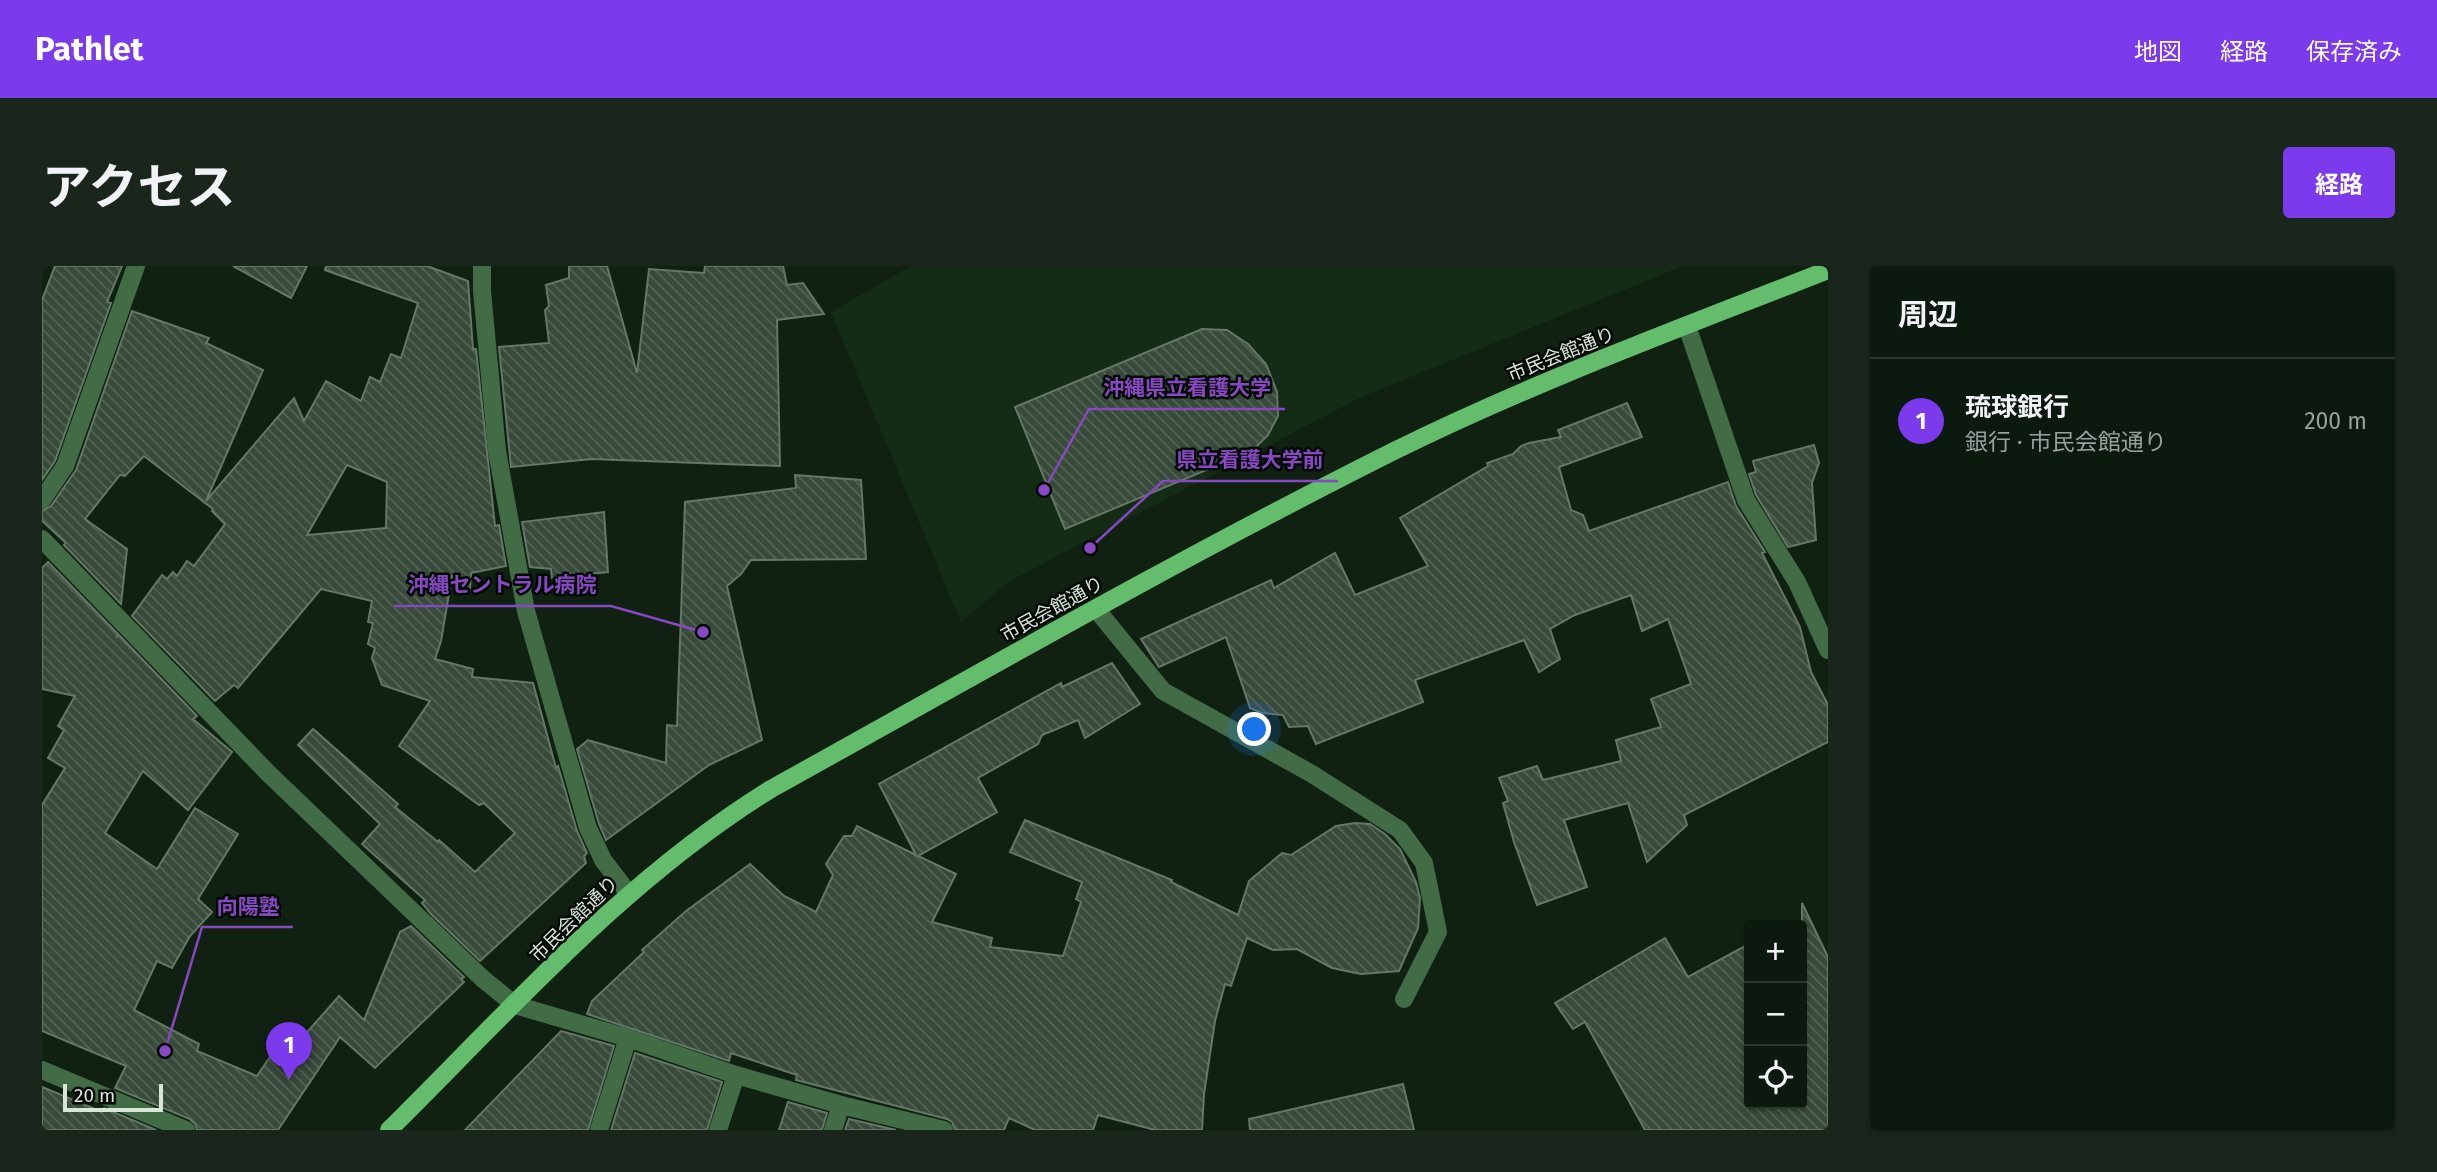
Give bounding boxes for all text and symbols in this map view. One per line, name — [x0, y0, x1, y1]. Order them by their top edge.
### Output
text: Pathlet — [35, 29, 144, 69]
text: 地図 — [2134, 38, 2182, 66]
text: 経路 — [2220, 38, 2268, 66]
text: 保存済み — [2306, 38, 2402, 66]
button: 経路 — [2283, 147, 2395, 218]
text: アクセス — [42, 158, 236, 217]
text: 周辺 — [1898, 297, 1958, 333]
street label: 市民会館通り — [1504, 322, 1618, 386]
callout: 沖縄県立看護大学 — [1089, 367, 1285, 409]
text: 沖縄県立看護大学 — [1103, 375, 1271, 401]
text: 琉球銀行 — [1965, 392, 2069, 423]
text: 1 — [1916, 407, 1926, 435]
text: 200 m — [2304, 407, 2367, 435]
text: 銀行 · 市民会館通り — [1965, 428, 2167, 456]
callout: 県立看護大学前 — [1163, 439, 1338, 481]
text: 県立看護大学前 — [1177, 447, 1324, 473]
callout: 沖縄セントラル病院 — [394, 564, 611, 606]
street label: 市民会館通り — [997, 571, 1107, 647]
text: 沖縄セントラル病院 — [408, 572, 597, 598]
your location — [1237, 712, 1271, 746]
street label: 市民会館通り — [525, 871, 623, 967]
callout: 向陽塾 — [202, 885, 293, 927]
text: 向陽塾 — [217, 894, 280, 920]
map controls — [1744, 920, 1807, 1109]
button: + — [1744, 920, 1807, 983]
button: − — [1744, 983, 1807, 1046]
pin: 1 — [266, 1022, 312, 1080]
button: locate — [1744, 1046, 1807, 1109]
scale bar — [63, 1081, 163, 1113]
text: 20 m — [74, 1084, 115, 1107]

